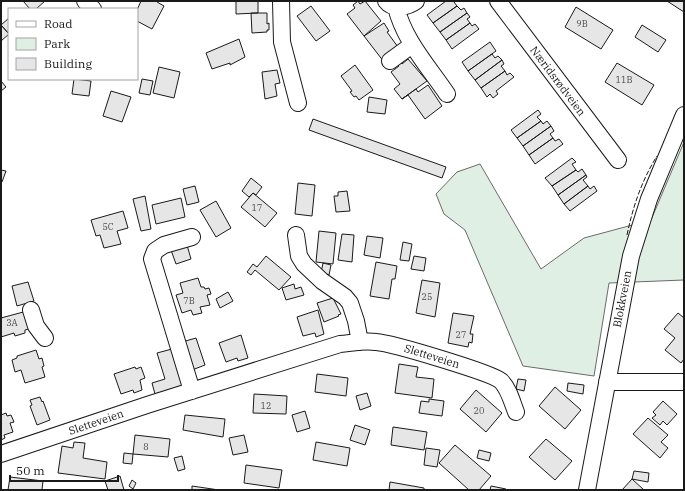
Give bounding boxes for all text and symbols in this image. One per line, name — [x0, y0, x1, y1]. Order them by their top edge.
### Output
legend — [8, 8, 138, 80]
text: Road — [44, 16, 73, 31]
house number: 9B — [576, 18, 588, 29]
text: Park — [44, 36, 70, 51]
street label: Næridsrødveien — [527, 43, 589, 119]
text: Building — [44, 56, 92, 71]
house number: 11B — [616, 74, 632, 85]
house number: 17 — [252, 202, 262, 213]
house number: 5C — [102, 221, 114, 232]
street label: Blokkveien — [610, 269, 634, 329]
house number: 25 — [422, 291, 432, 302]
house number: 7B — [183, 295, 195, 306]
house number: 3A — [6, 317, 19, 328]
house number: 27 — [456, 329, 466, 340]
street label: Sletteveien — [403, 341, 461, 371]
house number: 12 — [261, 400, 271, 411]
house number: 20 — [474, 405, 484, 416]
street label: Sletteveien — [67, 406, 125, 438]
house number: 8 — [143, 441, 149, 452]
scale bar — [10, 457, 118, 483]
text: 50 m — [16, 463, 45, 478]

